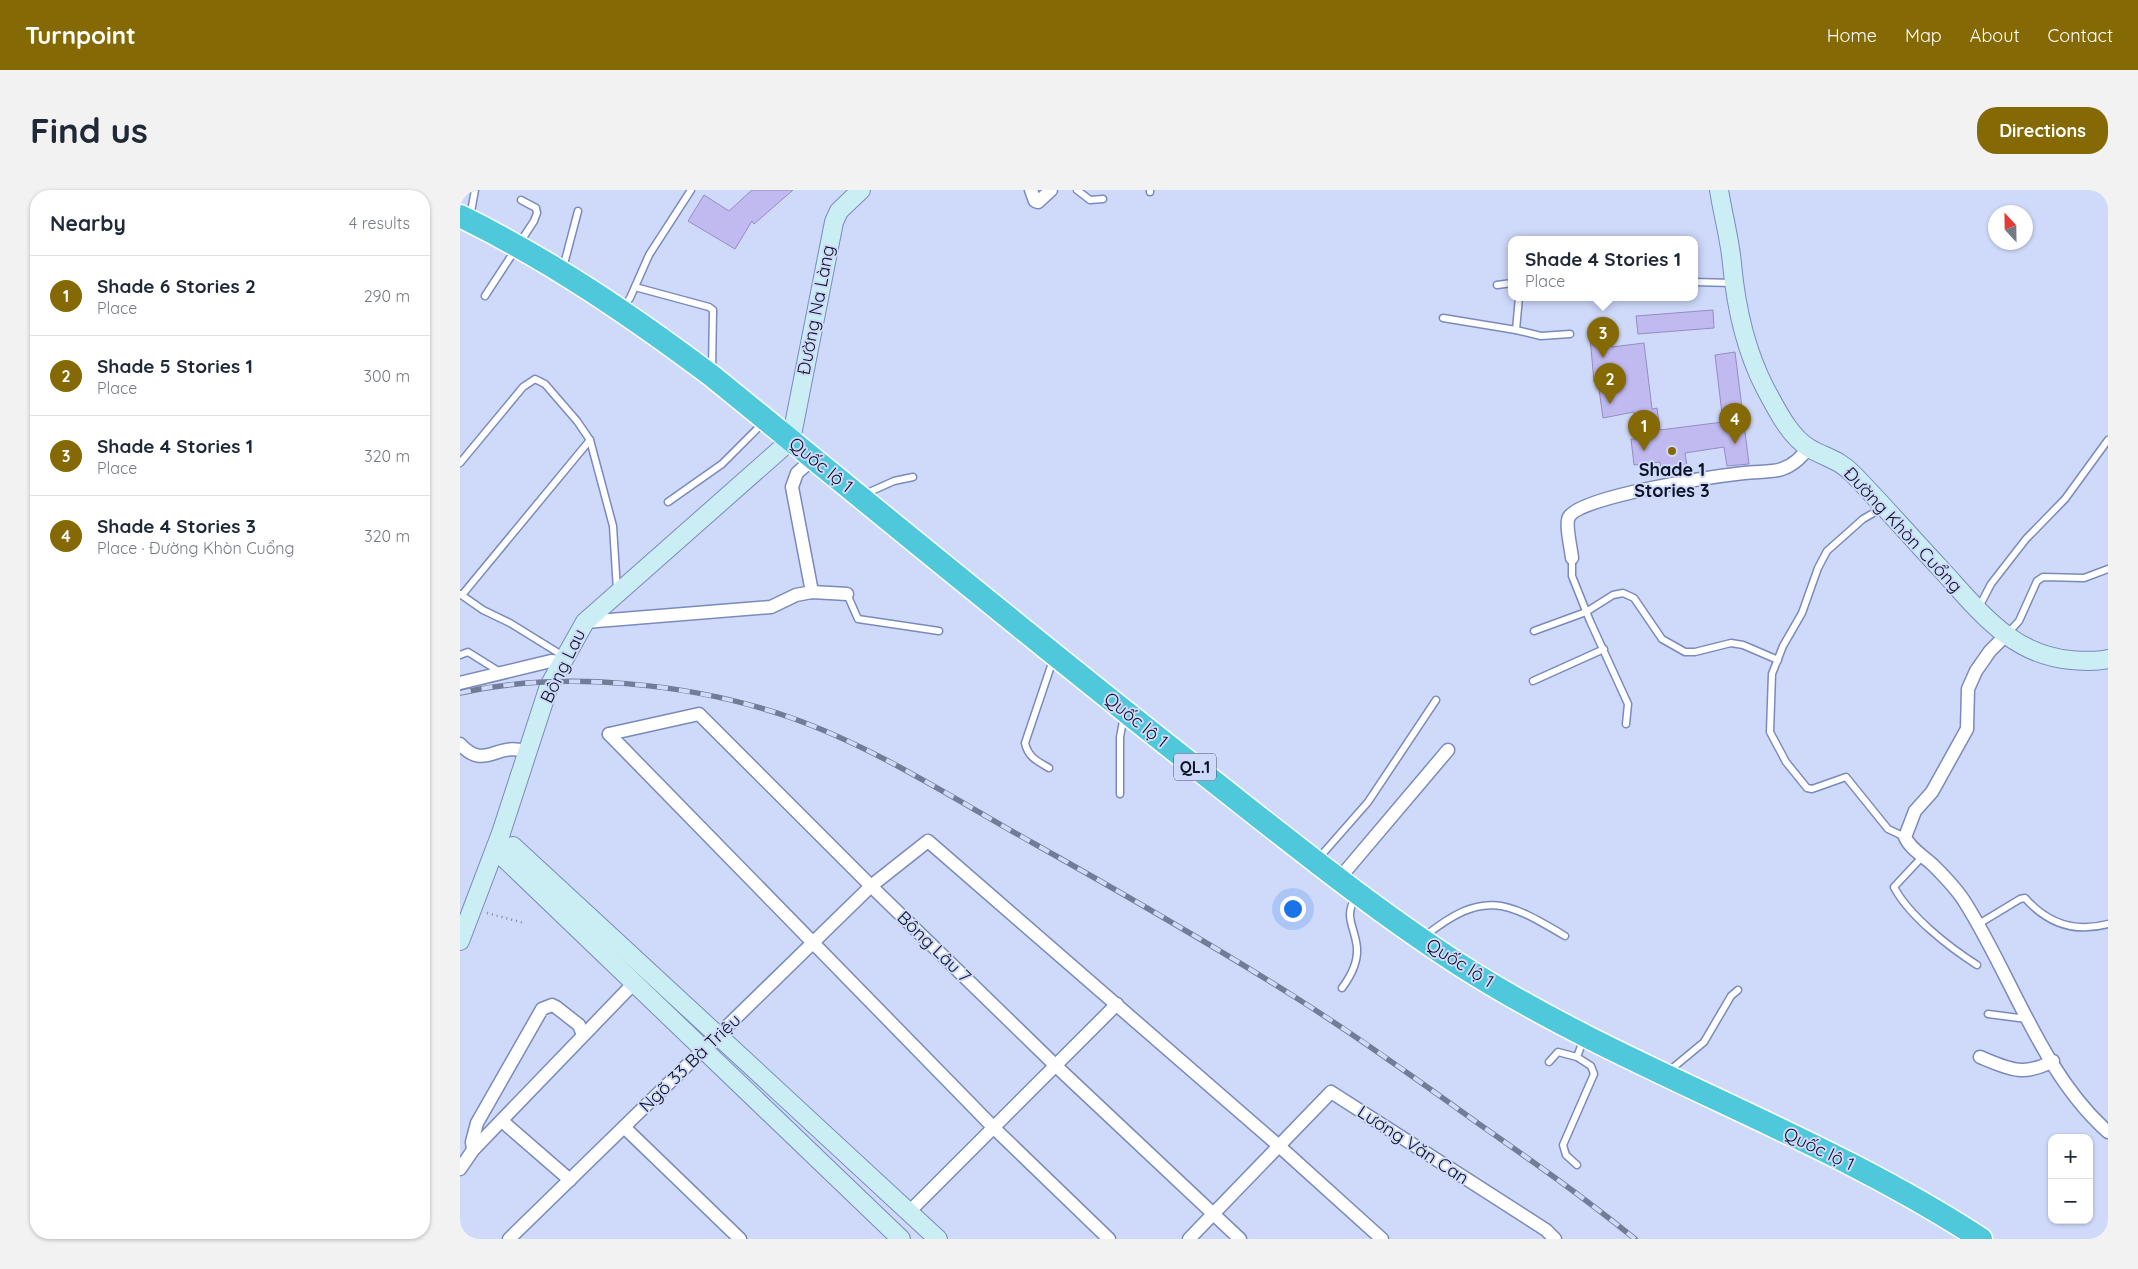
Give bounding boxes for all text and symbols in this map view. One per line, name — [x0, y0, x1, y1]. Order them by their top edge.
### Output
text: Turnpoint — [25, 20, 136, 50]
text: Home — [1827, 24, 1877, 47]
text: Map — [1905, 24, 1942, 47]
text: About — [1970, 24, 2020, 47]
text: Contact — [2048, 24, 2113, 47]
button: Directions — [1977, 107, 2108, 154]
text: Find us — [30, 108, 148, 152]
north arrow — [1988, 205, 2033, 250]
text: Nearby — [50, 210, 126, 236]
text: 4 results — [349, 213, 410, 233]
popup — [1508, 236, 1698, 301]
street label: Đường Na Làng — [792, 243, 839, 377]
text: Shade 4 Stories 1 — [1525, 247, 1681, 271]
text: Place — [1525, 271, 1565, 291]
text: Shade 6 Stories 2 — [97, 274, 256, 298]
text: 1 — [63, 286, 69, 306]
text: 290 m — [364, 286, 410, 306]
text: Place — [97, 298, 137, 318]
pin: 3 — [1587, 317, 1619, 358]
text: Shade 5 Stories 1 — [97, 354, 253, 378]
pin: 2 — [1594, 363, 1626, 404]
text: 2 — [61, 366, 71, 386]
text: 300 m — [364, 366, 410, 386]
text: Place — [97, 378, 137, 398]
pin: 4 — [1719, 403, 1751, 444]
pin: 1 — [1628, 410, 1660, 451]
street label: Quốc lộ 1 — [785, 432, 858, 497]
text: Shade 4 Stories 1 — [97, 434, 253, 458]
marker: Shade 1 Stories 3 — [1666, 445, 1678, 457]
text: 3 — [62, 446, 70, 466]
text: 320 m — [364, 446, 410, 466]
text: Place — [97, 458, 137, 478]
place label: Shade 1 Stories 3 — [1634, 458, 1710, 502]
street label: Đường Khòn Cuổng — [1839, 462, 1968, 597]
text: Shade 4 Stories 3 — [97, 514, 256, 538]
text: 4 — [61, 526, 71, 546]
text: 320 m — [364, 526, 410, 546]
text: Place · Đường Khòn Cuổng — [97, 538, 295, 558]
street label: Bông Lau — [535, 625, 590, 707]
street label: Quốc lộ 1 — [1100, 687, 1173, 752]
road number: QL.1 — [1174, 754, 1216, 780]
your location — [1280, 896, 1306, 922]
street label: Bông Lâu 7 — [893, 906, 976, 988]
street label: Quốc lộ 1 — [1422, 933, 1499, 992]
street label: Ngõ 33 Bà Triệu — [634, 1008, 745, 1117]
street label: Lương Văn Can — [1353, 1100, 1473, 1189]
street label: Quốc lộ 1 — [1780, 1122, 1858, 1176]
map controls — [2048, 1134, 2093, 1224]
button: + — [2048, 1134, 2093, 1179]
button: − — [2048, 1179, 2093, 1224]

